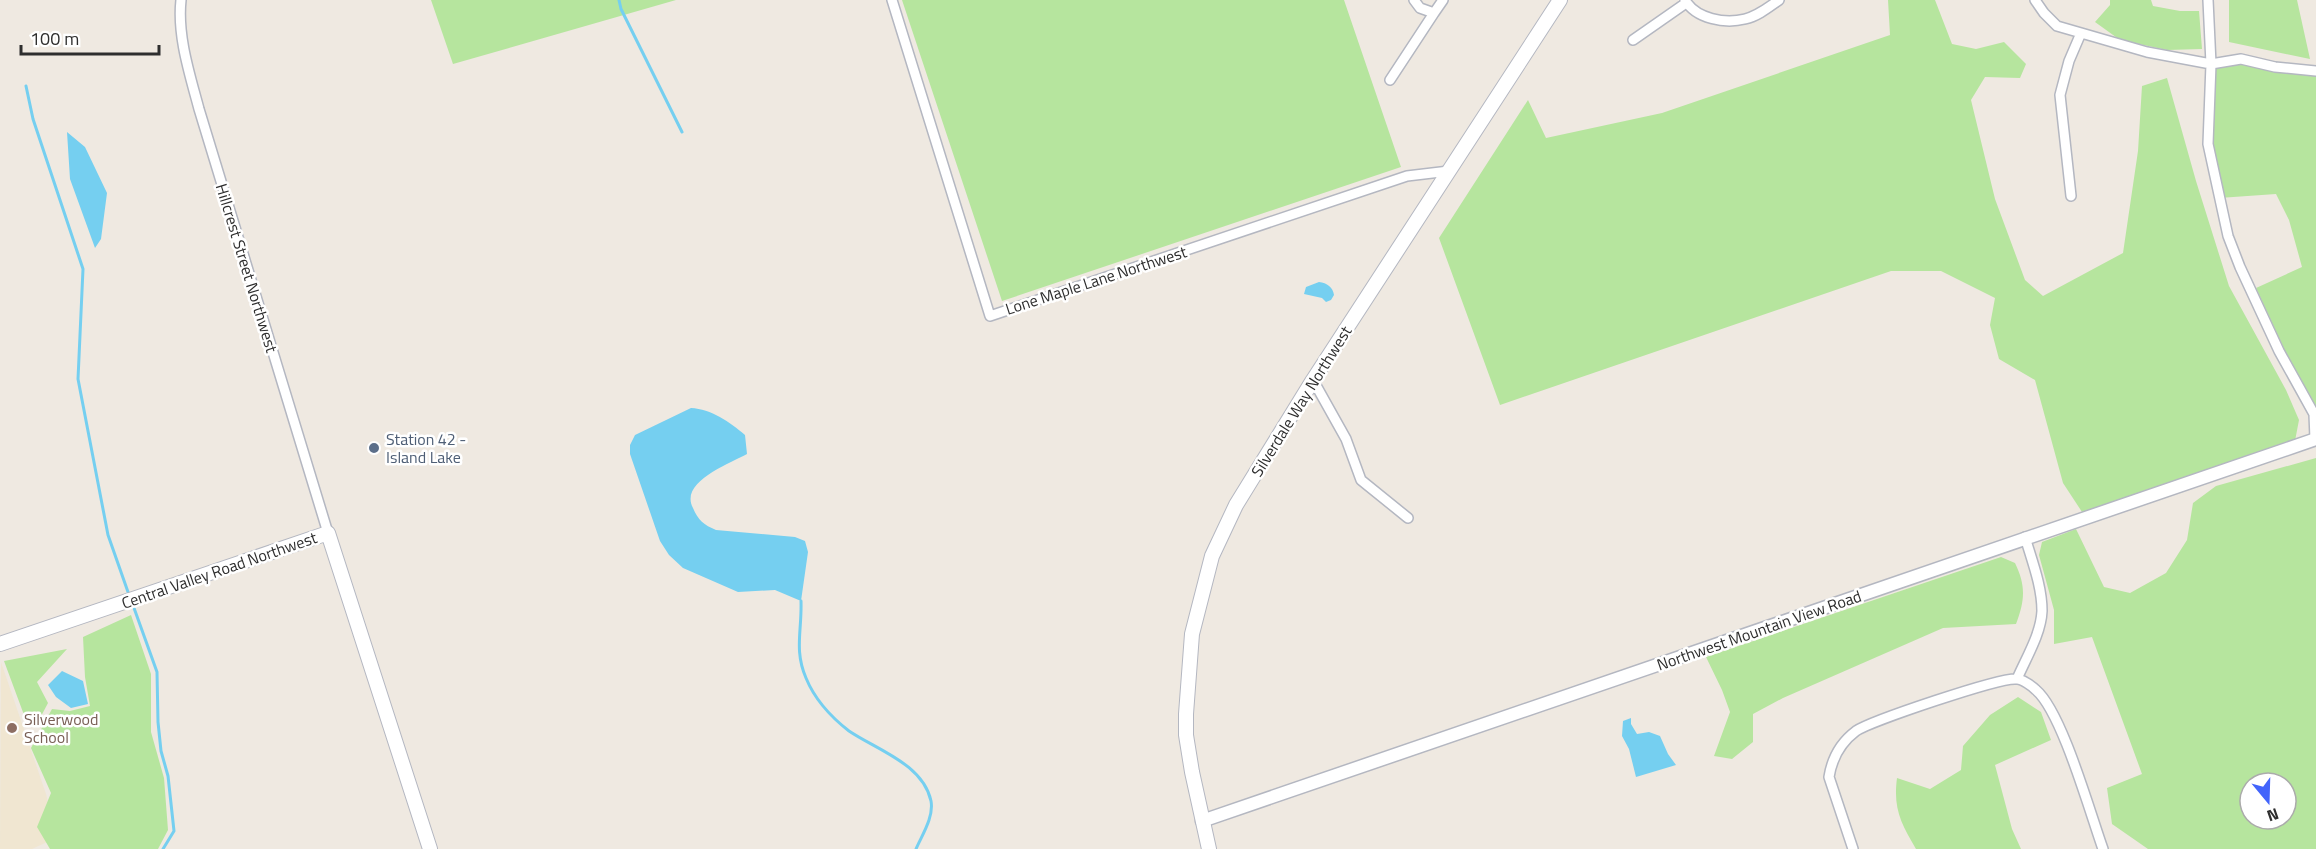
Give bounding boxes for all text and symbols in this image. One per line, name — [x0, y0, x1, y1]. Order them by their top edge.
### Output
scale bar — [21, 18, 159, 56]
text: 100 m — [30, 25, 79, 52]
street label: Hillcrest Street Northwest — [210, 181, 284, 356]
street label: Lone Maple Lane Northwest — [1002, 239, 1190, 321]
street label: Silverdale Way Northwest — [1245, 321, 1357, 481]
place label: Station 42 - Island Lake — [386, 427, 466, 469]
marker: Station 42 - Island Lake — [367, 441, 381, 455]
street label: Central Valley Road Northwest — [118, 525, 320, 615]
street label: Northwest Mountain View Road — [1654, 584, 1864, 676]
place label: Silverwood School — [24, 707, 99, 749]
marker: Silverwood School — [5, 721, 19, 735]
north arrow — [2238, 771, 2298, 831]
text: N — [2264, 802, 2282, 828]

